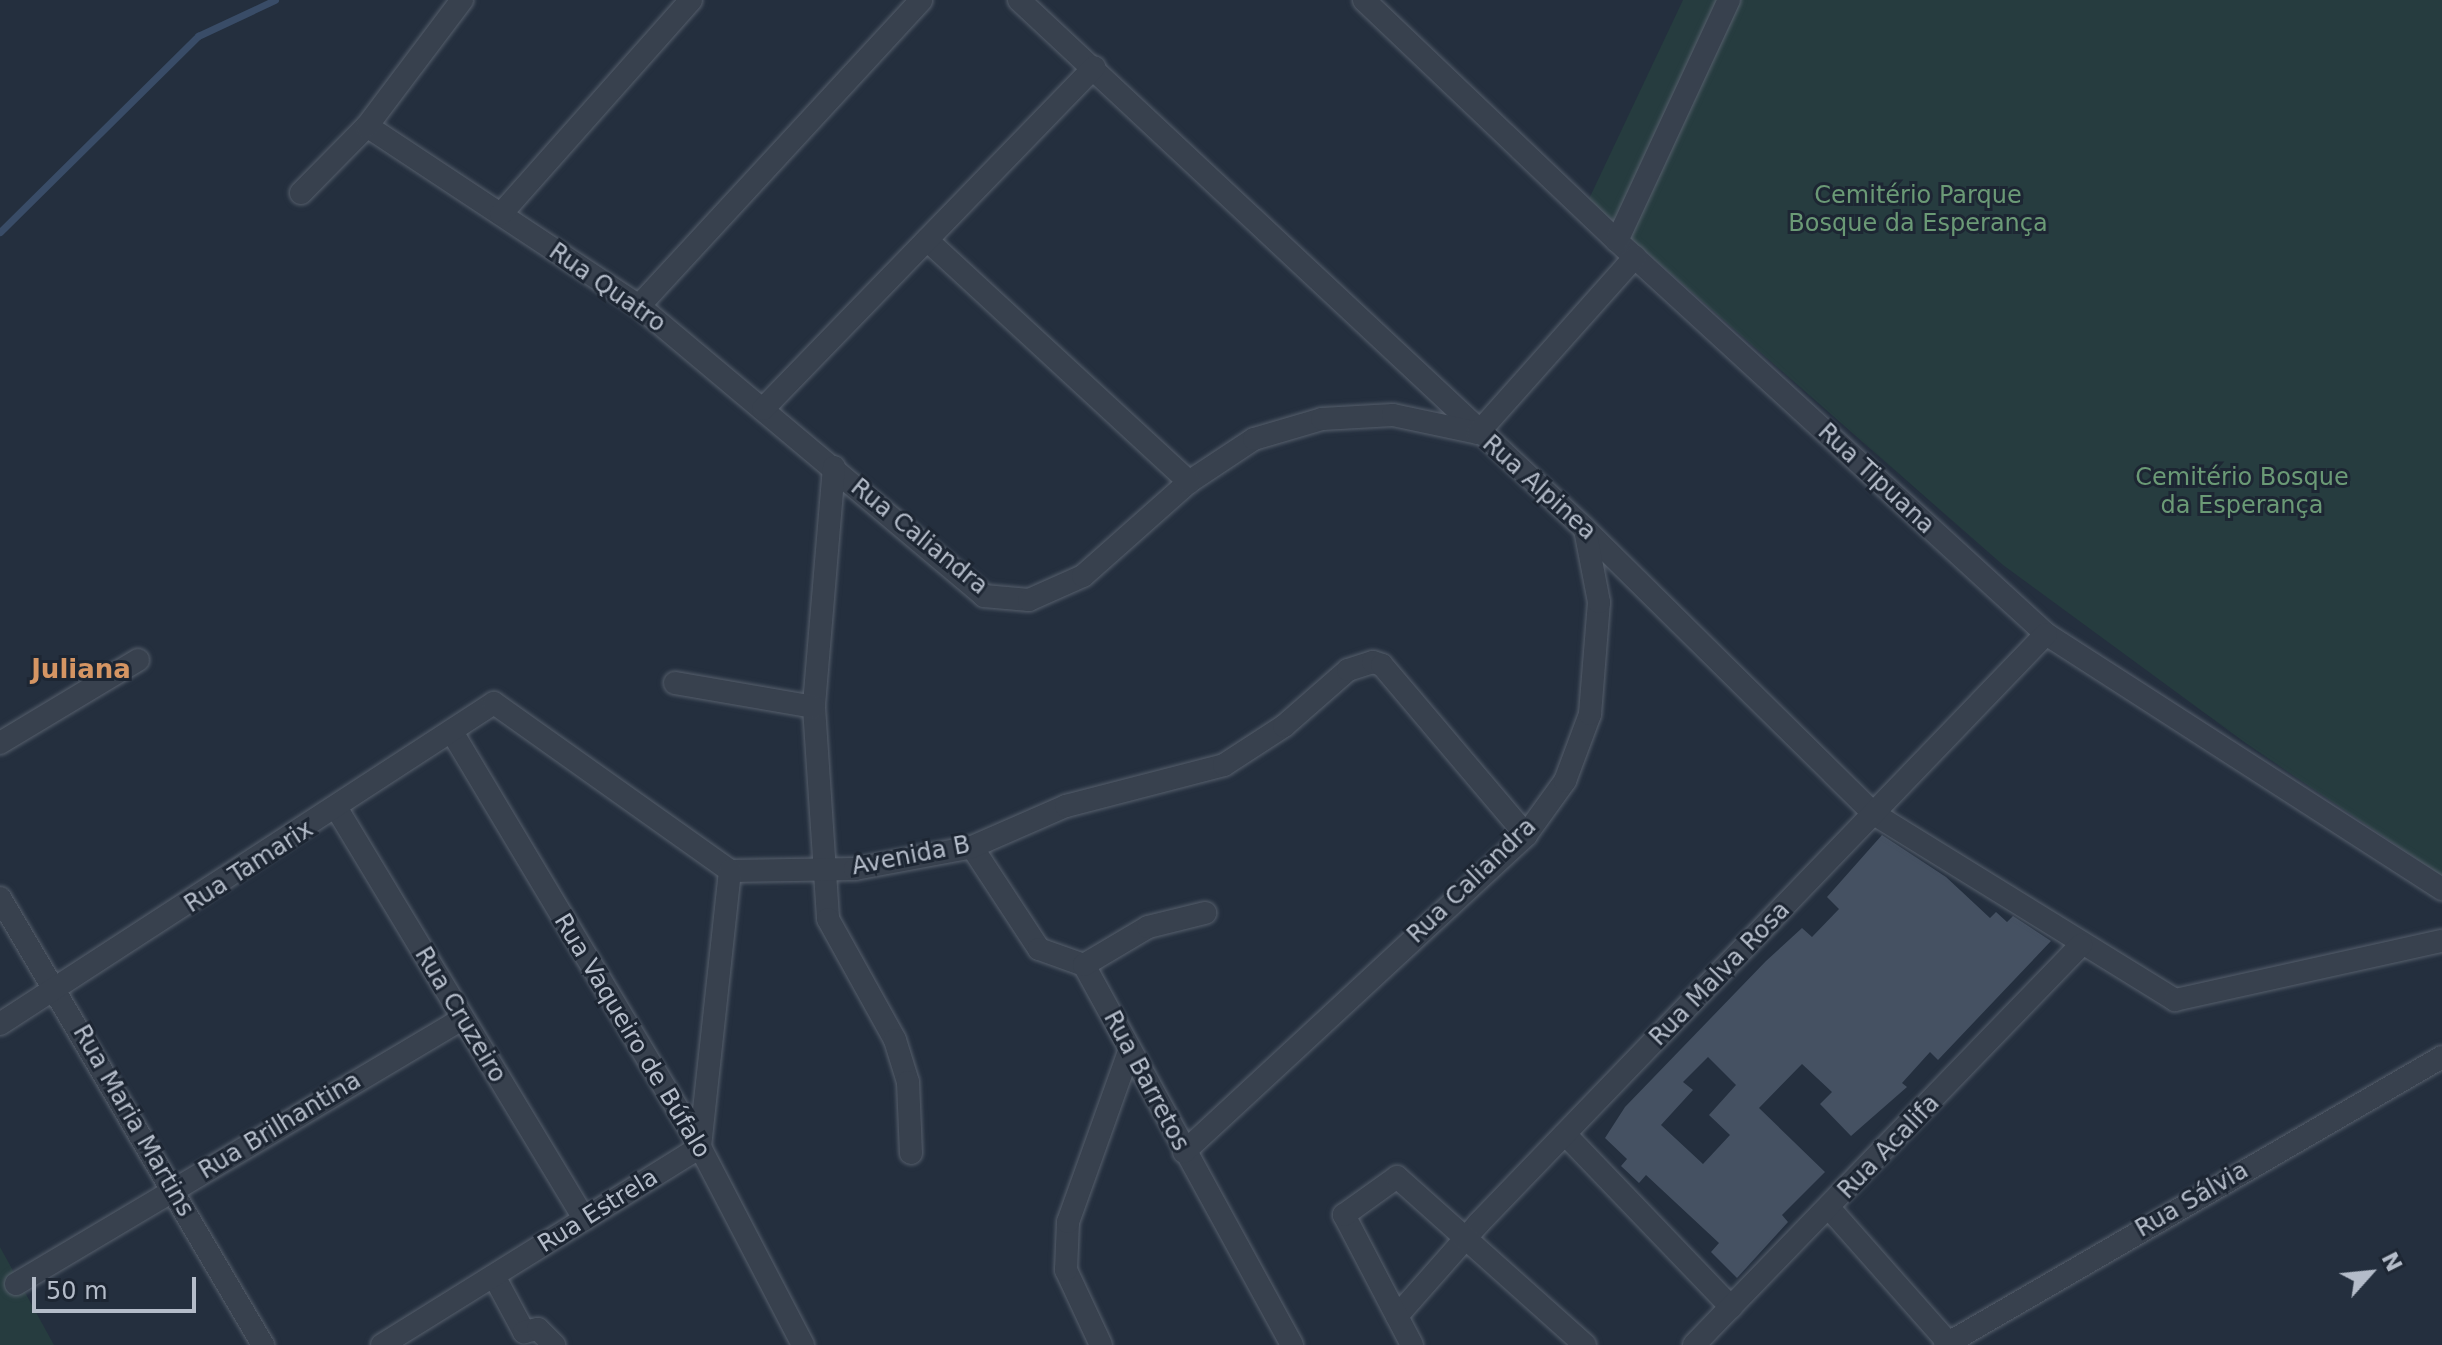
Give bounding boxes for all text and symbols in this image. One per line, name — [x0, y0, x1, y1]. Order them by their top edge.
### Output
park label: Cemitério Parque Bosque da Esperança — [1788, 182, 2048, 238]
street label: Rua Quatro — [543, 237, 671, 339]
street label: Rua Tipuana — [1812, 418, 1940, 540]
street label: Rua Alpinea — [1476, 430, 1602, 546]
park label: Cemitério Bosque da Esperança — [2135, 464, 2349, 520]
street label: Rua Caliandra — [845, 473, 993, 601]
district label: Juliana — [31, 654, 131, 686]
street label: Rua Caliandra — [1402, 812, 1542, 950]
street label: Rua Tamarix — [179, 815, 319, 919]
street label: Avenida B — [849, 830, 973, 882]
street label: Rua Malva Rosa — [1644, 896, 1796, 1052]
street label: Rua Vaqueiro de Búfalo — [548, 909, 716, 1163]
street label: Rua Cruzeiro — [408, 942, 512, 1088]
street label: Rua Barretos — [1097, 1006, 1195, 1156]
street label: Rua Maria Martins — [66, 1020, 200, 1222]
street label: Rua Brilhantina — [194, 1066, 366, 1186]
street label: Rua Acalifa — [1832, 1089, 1946, 1205]
street label: Rua Sálvia — [2131, 1156, 2253, 1244]
street label: Rua Estrela — [533, 1163, 663, 1259]
north arrow — [2330, 1233, 2410, 1313]
text: N — [2377, 1248, 2407, 1276]
scale bar — [36, 1261, 200, 1311]
text: 50 m — [46, 1277, 108, 1305]

